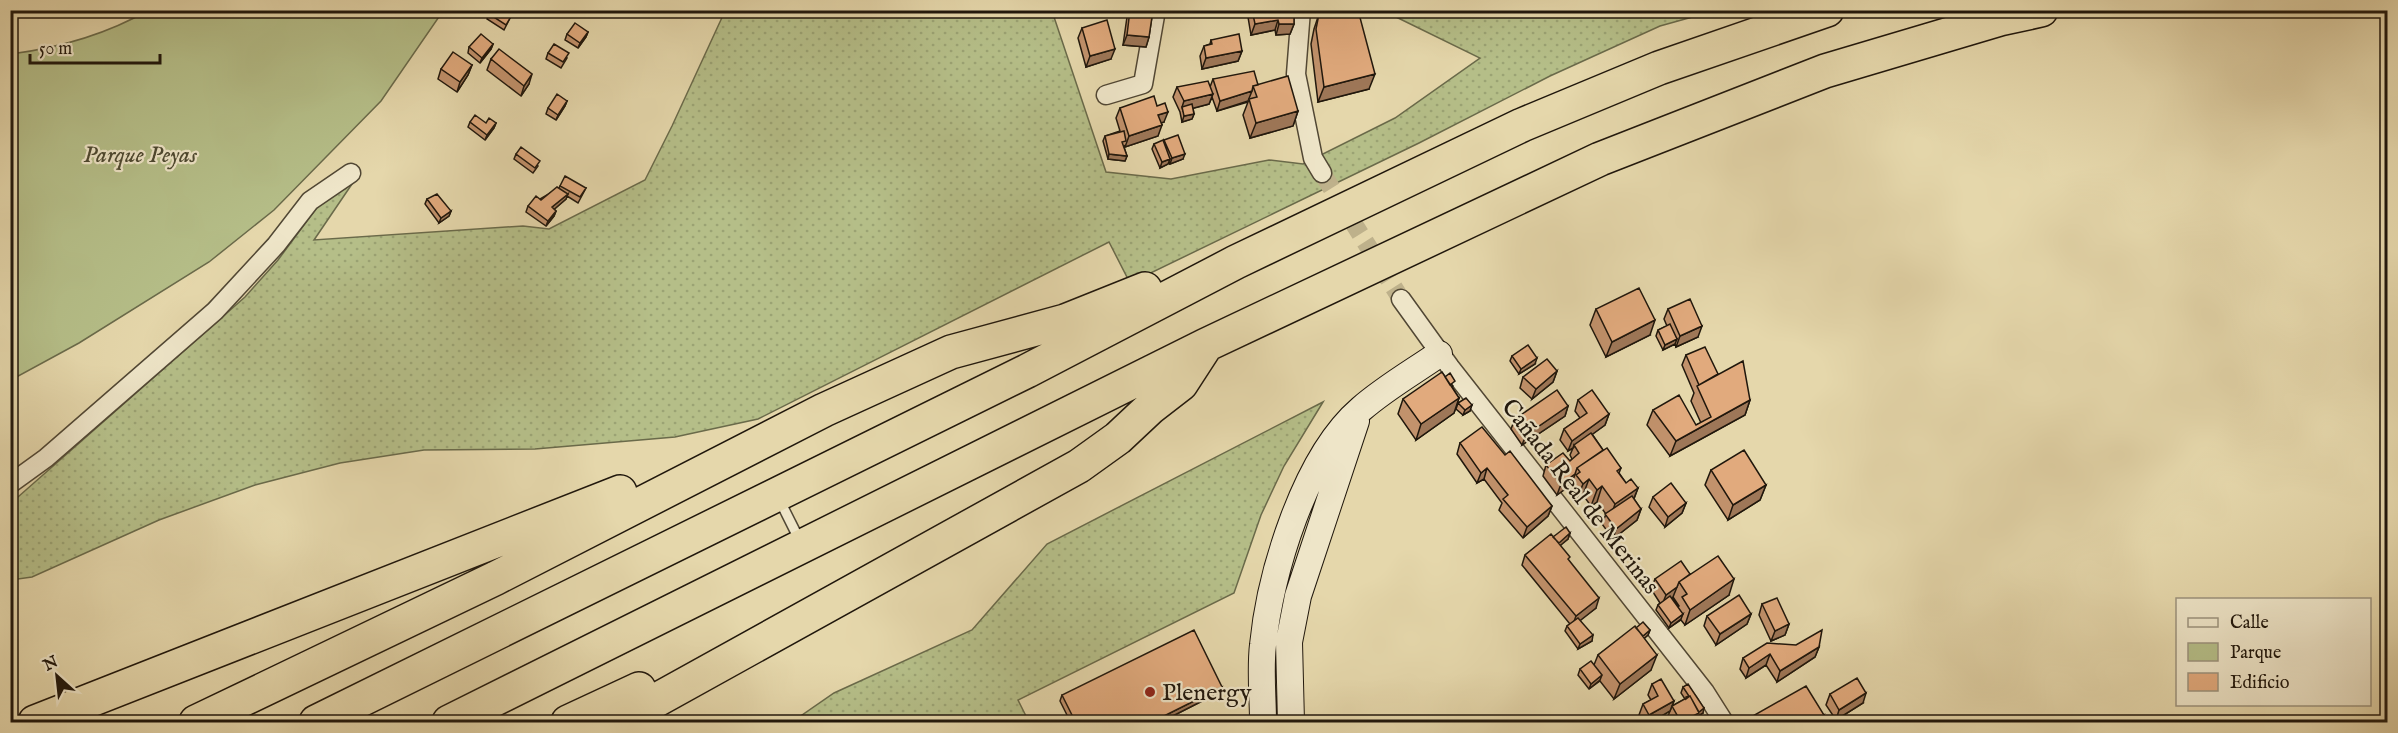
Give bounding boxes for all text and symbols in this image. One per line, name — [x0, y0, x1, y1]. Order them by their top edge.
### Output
scale bar — [30, 27, 160, 65]
text: 50 m — [39, 38, 72, 61]
park label: Parque Peyas — [83, 140, 198, 171]
street label: Cañada Real de Merinas — [1494, 393, 1666, 601]
legend — [2176, 598, 2371, 706]
text: Calle — [2230, 612, 2269, 635]
text: Parque — [2230, 642, 2281, 665]
north arrow — [27, 646, 87, 706]
text: N — [39, 652, 62, 677]
text: Edificio — [2230, 672, 2290, 695]
place label: Plenergy — [1162, 678, 1252, 709]
marker: Plenergy — [1143, 685, 1157, 699]

